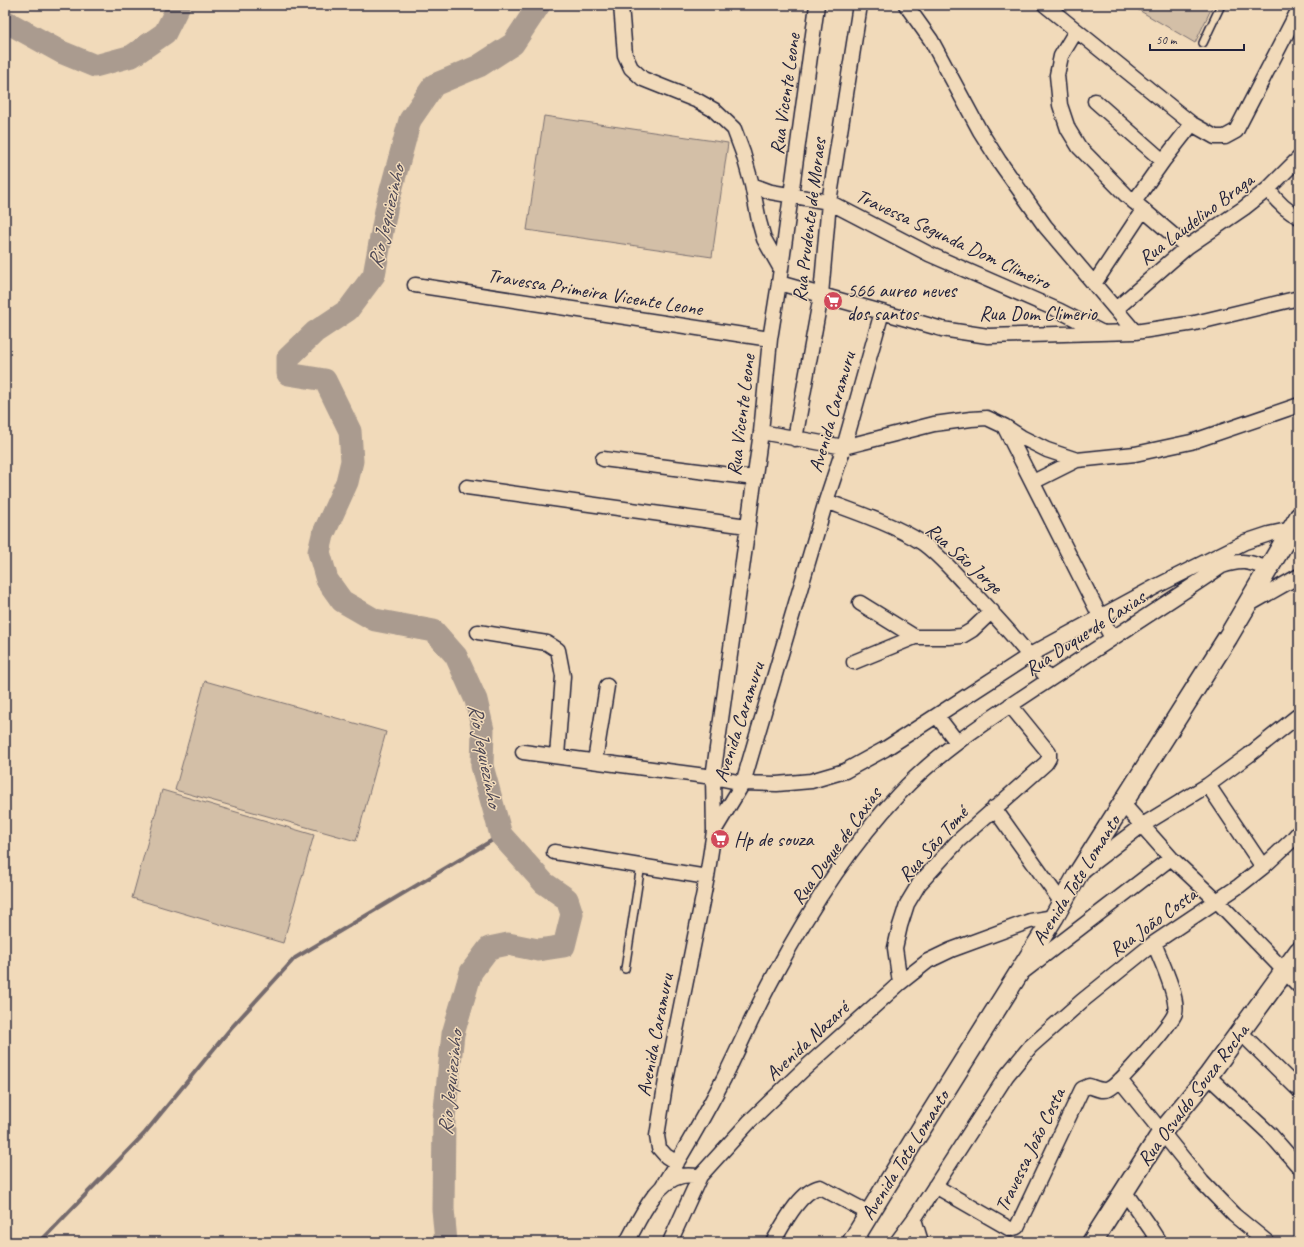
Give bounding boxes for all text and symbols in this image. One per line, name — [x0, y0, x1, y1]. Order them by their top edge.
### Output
scale bar — [1150, 26, 1244, 52]
street label: Rua Vicente Leone — [764, 30, 806, 156]
text: 50 m — [1156, 32, 1178, 48]
street label: Rua Prudente de Moraes — [787, 135, 832, 303]
water label: Rio Jequiezinho — [362, 160, 411, 271]
street label: Rua Laudelino Braga — [1133, 166, 1260, 270]
street label: Travessa Segunda Dom Climeiro — [852, 183, 1056, 296]
street label: Travessa Primeira Vicente Leone — [486, 263, 706, 322]
place label: 566 aureo neves dos santos — [847, 278, 958, 326]
supermarket icon: 566 aureo neves dos santos — [822, 290, 844, 312]
street label: Rua Dom Climerio — [979, 301, 1098, 326]
street label: Avenida Caramuru — [803, 347, 862, 475]
street label: Rua Vicente Leone — [721, 351, 761, 477]
street label: Rua São Jorge — [920, 517, 1009, 600]
street label: Rua Duque de Caxias — [1020, 584, 1152, 681]
street label: Avenida Caramuru — [708, 657, 771, 785]
water label: Rio Jequiezinho — [462, 701, 508, 812]
street label: Rua Duque de Caxias — [785, 781, 888, 909]
street label: Rua São Tomé — [893, 798, 976, 887]
street label: Avenida Tote Lomanto — [1026, 809, 1127, 950]
place label: Hp de souza — [734, 827, 814, 852]
supermarket icon: Hp de souza — [709, 828, 731, 850]
street label: Rua João Costa — [1104, 881, 1203, 962]
street label: Avenida Caramuru — [631, 970, 679, 1098]
street label: Avenida Nazaré — [760, 994, 857, 1086]
street label: Rua Osvaldo Souza Rocha — [1131, 1018, 1256, 1171]
water label: Rio Jequiezinho — [432, 1026, 469, 1136]
street label: Travessa João Costa — [989, 1082, 1072, 1216]
street label: Avenida Tote Lomanto — [855, 1084, 956, 1225]

